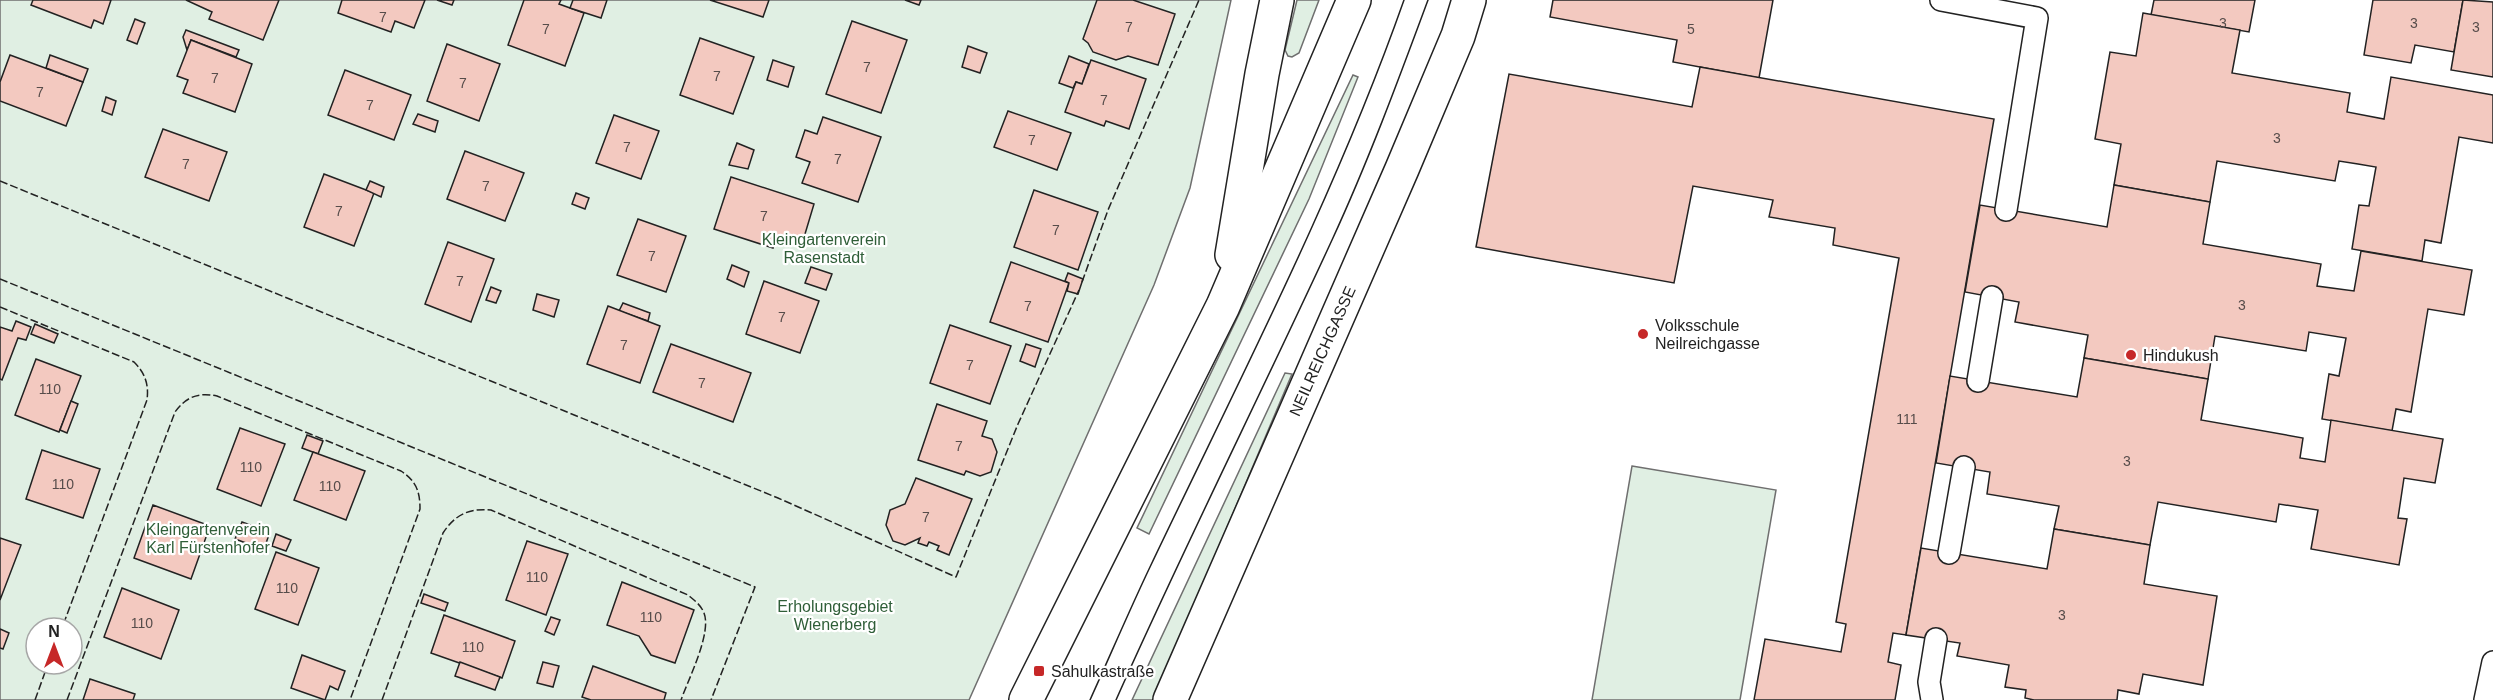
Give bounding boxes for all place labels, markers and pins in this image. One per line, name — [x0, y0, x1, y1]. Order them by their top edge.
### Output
place label: Volksschule Neilreichgasse — [1655, 317, 1760, 352]
marker: Volksschule Neilreichgasse — [1636, 327, 1650, 341]
place label: Hindukush — [2143, 347, 2219, 364]
marker: Hindukush — [2124, 348, 2138, 362]
place label: Sahulkastraße — [1051, 663, 1154, 680]
marker: Sahulkastraße — [1032, 664, 1046, 678]

